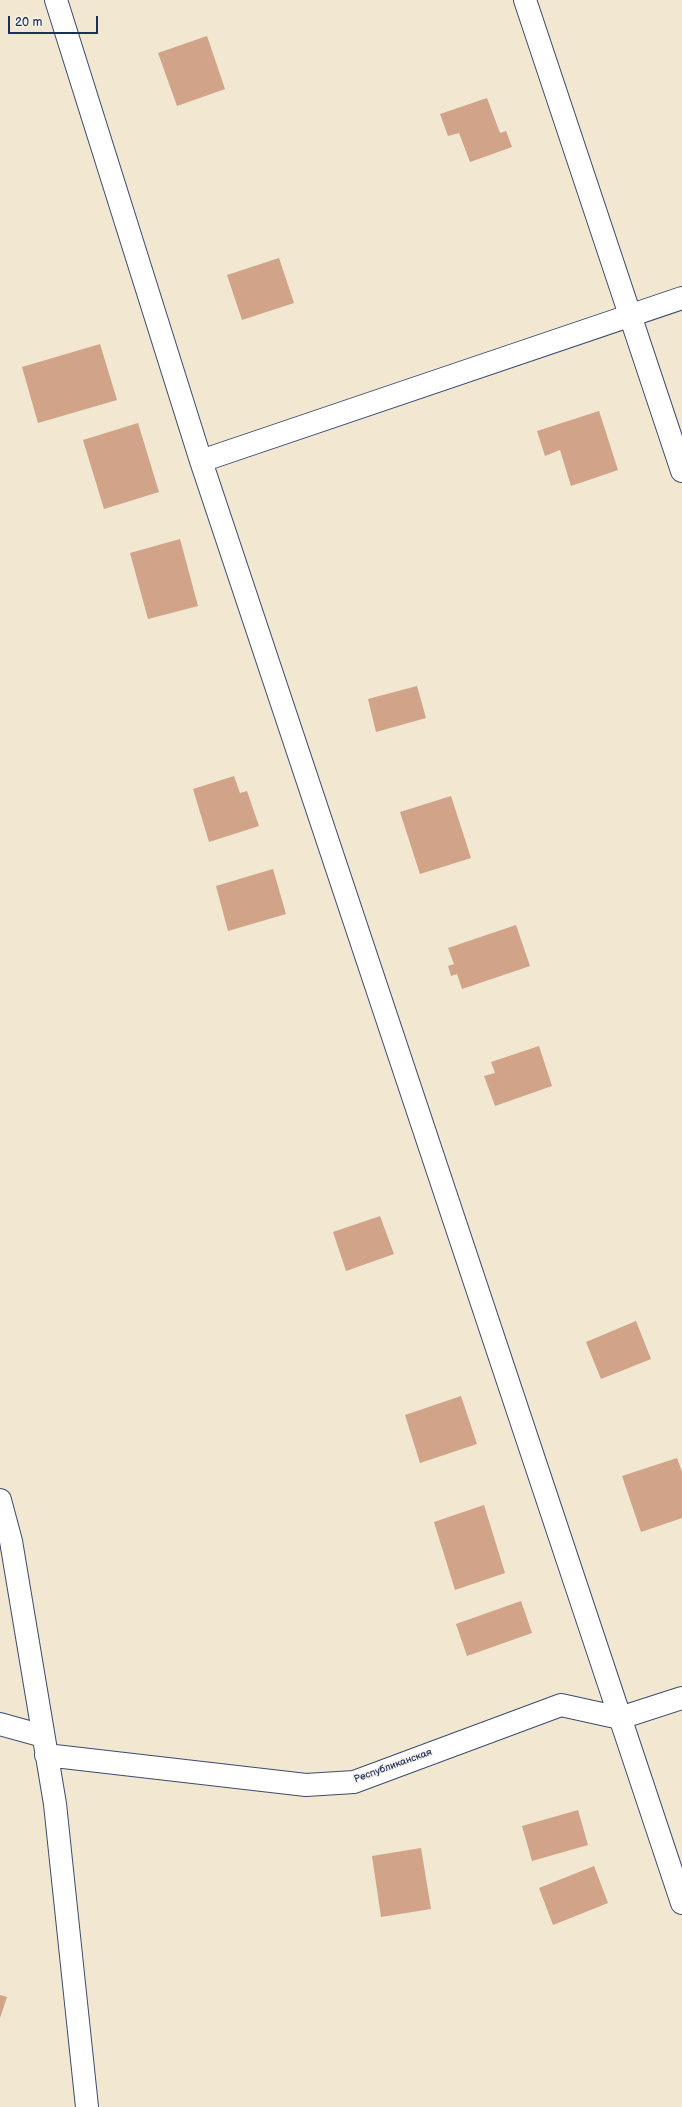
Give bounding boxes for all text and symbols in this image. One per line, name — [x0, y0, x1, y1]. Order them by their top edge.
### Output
scale bar — [10, 8, 100, 34]
text: 20 m — [15, 15, 42, 30]
street label: Республиканская — [352, 1746, 434, 1786]

